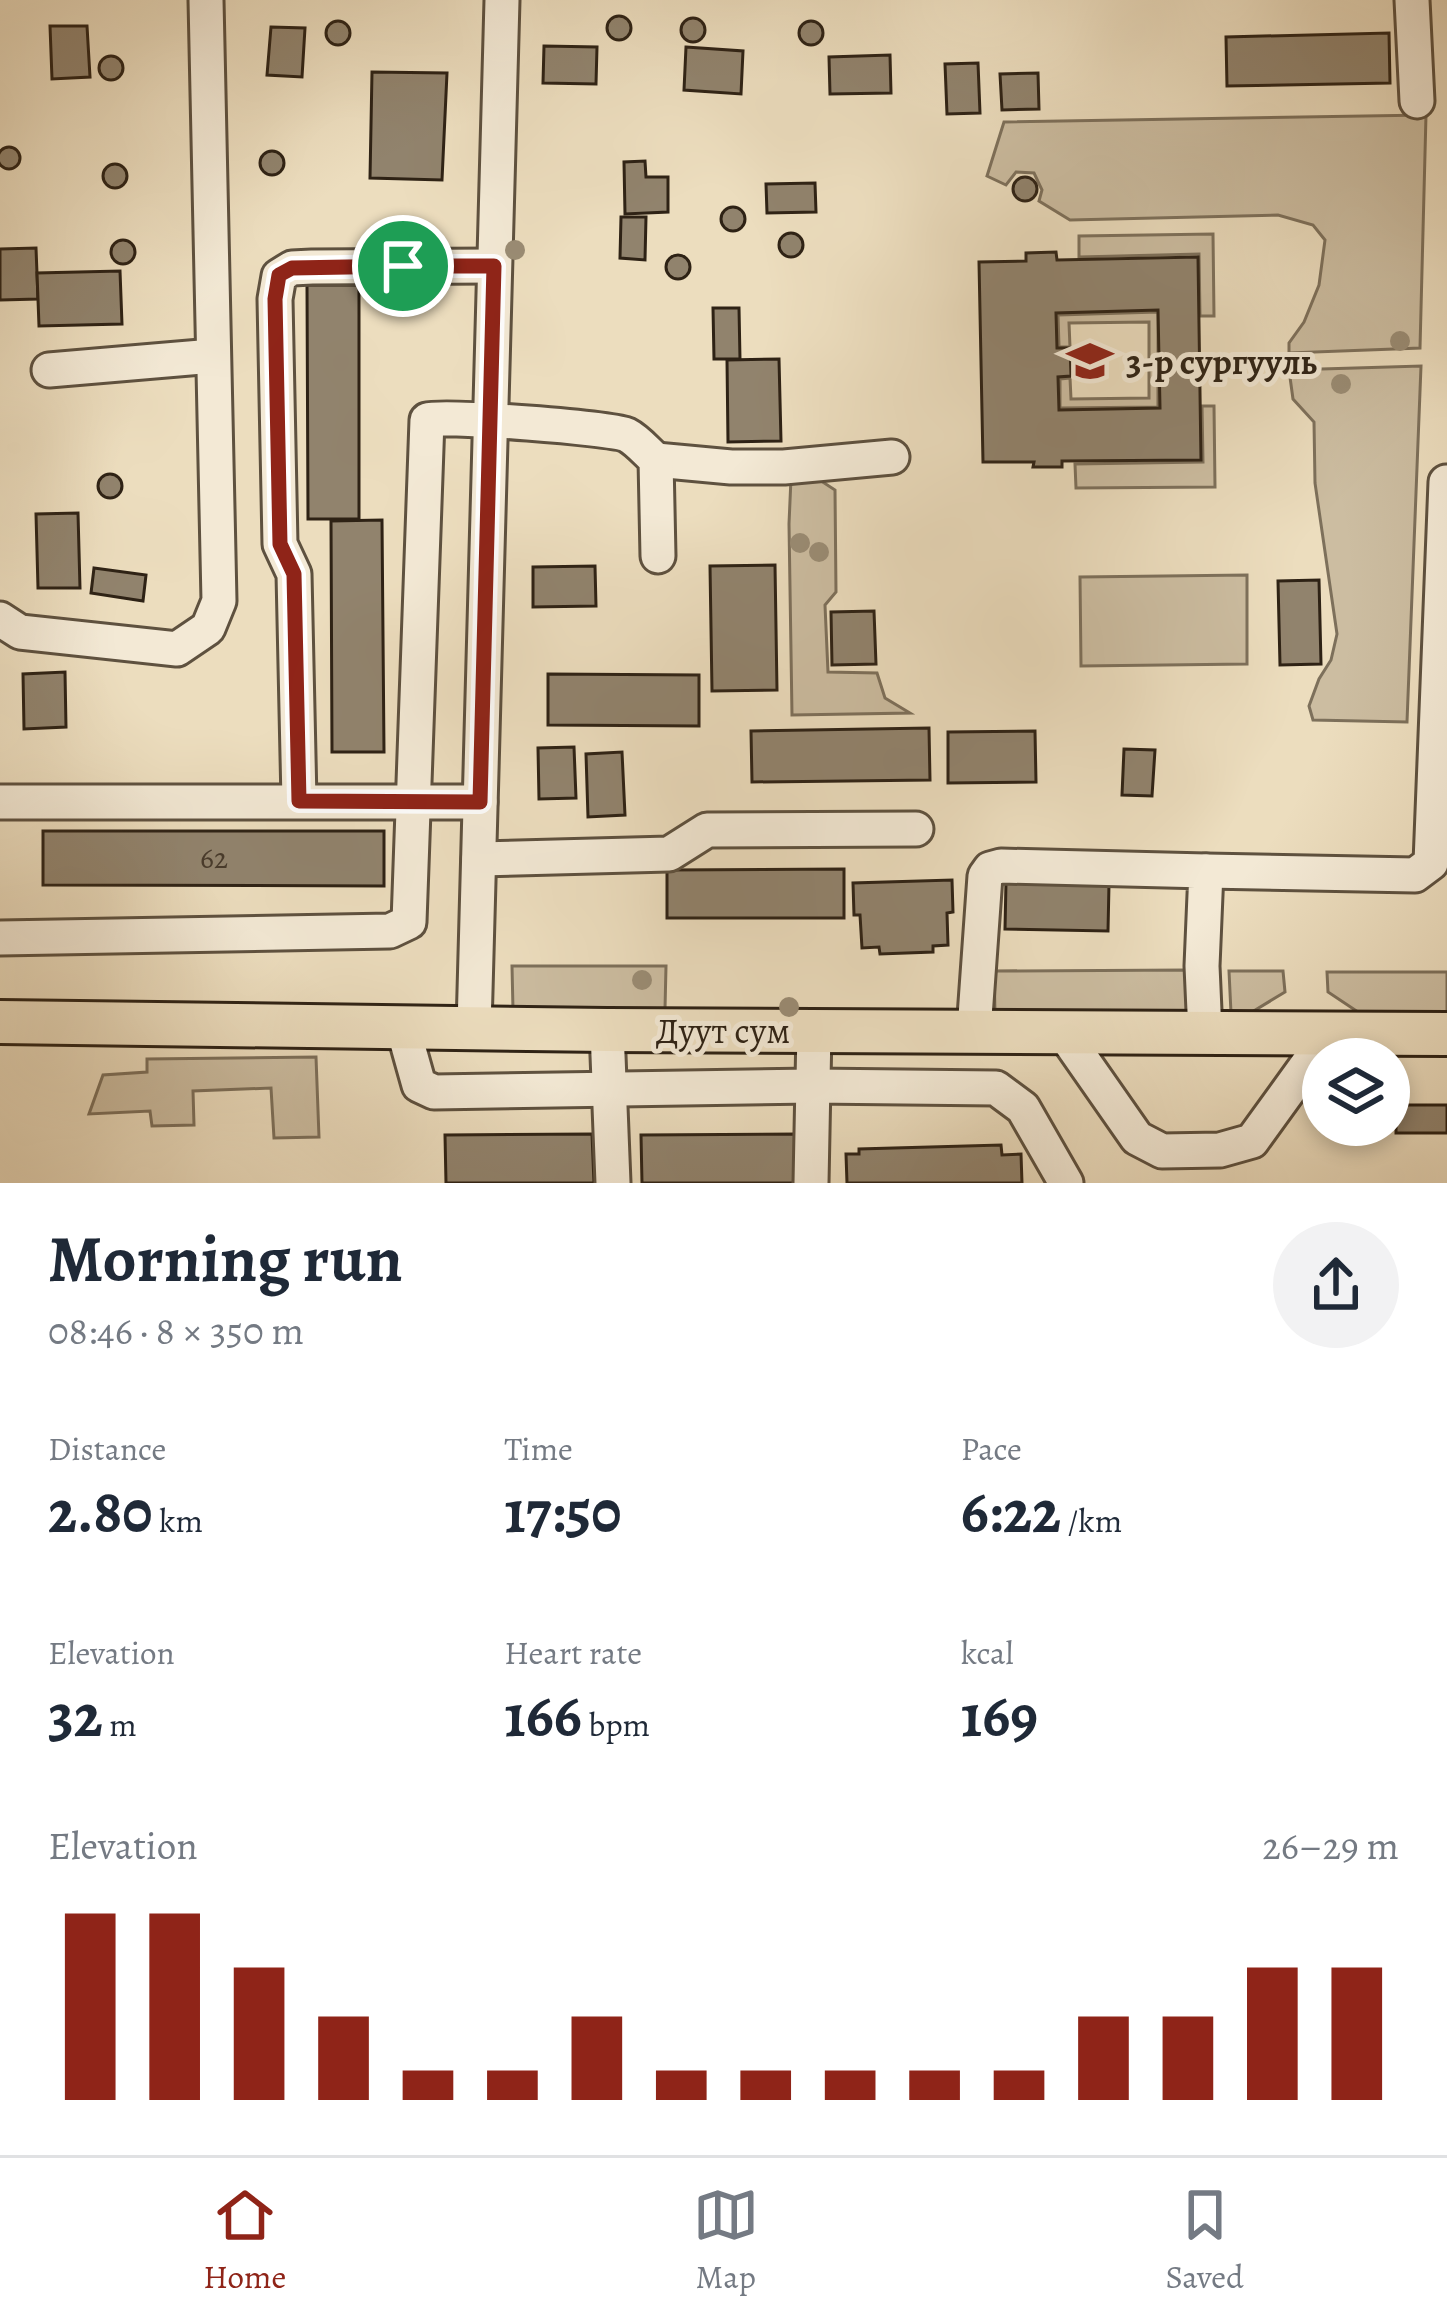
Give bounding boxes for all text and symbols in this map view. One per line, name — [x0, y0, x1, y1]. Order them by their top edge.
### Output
pin — [352, 215, 454, 317]
icon: arrive — [370, 233, 436, 299]
school or university icon: 3-р сургууль — [1065, 336, 1115, 386]
place label: 3-р сургууль — [1126, 337, 1318, 386]
house number: 62 — [200, 838, 228, 878]
street label: Дуут сум — [656, 1006, 790, 1055]
map controls — [1302, 1038, 1410, 1146]
button: layers — [1302, 1038, 1410, 1146]
text: Morning run — [48, 1214, 403, 1304]
button: share — [1273, 1222, 1399, 1348]
text: 08:46 · 8 × 350 m — [48, 1304, 304, 1357]
text: Distance — [48, 1426, 166, 1471]
text: Time — [504, 1426, 573, 1471]
text: Pace — [961, 1426, 1022, 1471]
text: 2.80 — [48, 1471, 152, 1553]
text: 17:50 — [504, 1471, 622, 1553]
text: 6:22 — [961, 1471, 1061, 1553]
text: km — [152, 1498, 203, 1543]
text: /km — [1061, 1498, 1122, 1543]
text: Elevation — [48, 1630, 175, 1675]
text: Heart rate — [504, 1630, 642, 1675]
text: kcal — [961, 1630, 1014, 1675]
text: 32 — [48, 1675, 103, 1757]
text: 166 — [504, 1675, 582, 1757]
text: 169 — [961, 1675, 1038, 1757]
text: m — [103, 1702, 137, 1747]
text: bpm — [582, 1702, 650, 1747]
text: Elevation — [48, 1819, 198, 1872]
text: 26–29 m — [1262, 1819, 1399, 1872]
tab: Home — [203, 2182, 286, 2299]
tab: Map — [693, 2182, 759, 2299]
tab: Saved — [1165, 2182, 1244, 2299]

